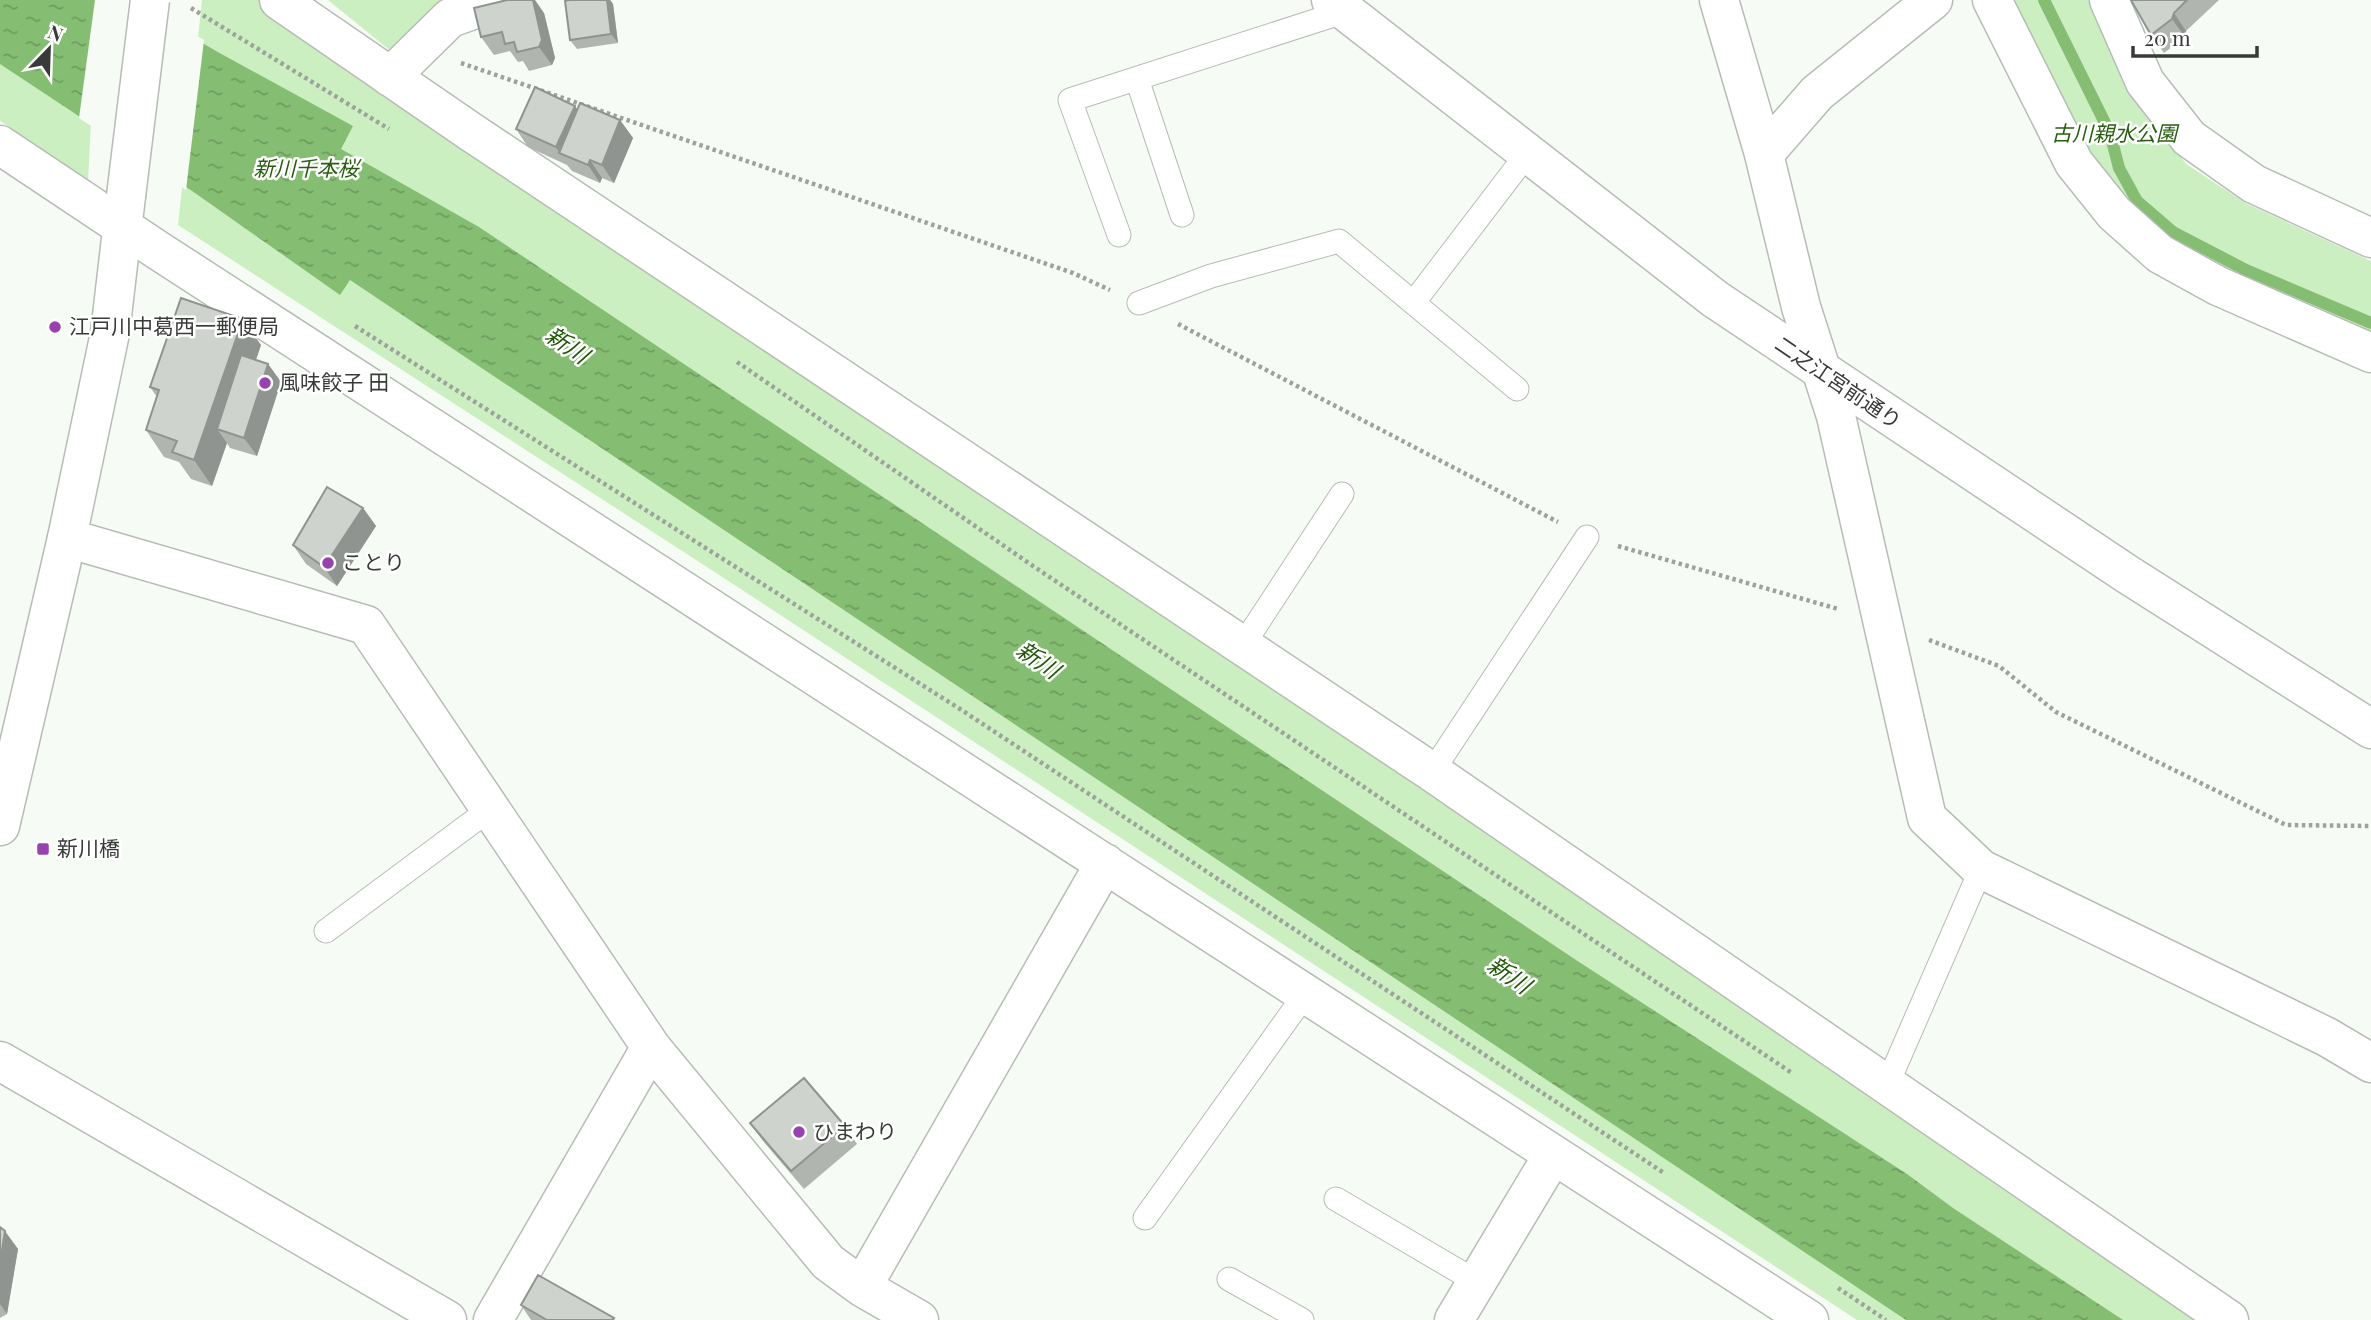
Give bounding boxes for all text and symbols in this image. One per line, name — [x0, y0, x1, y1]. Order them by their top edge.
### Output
north arrow — [14, 14, 84, 84]
scale bar — [2133, 14, 2257, 58]
text: N — [45, 18, 68, 47]
text: 20 m — [2144, 23, 2191, 51]
park label: 古川親水公園 — [2051, 118, 2180, 146]
park label: 新川千本桜 — [254, 153, 362, 181]
place label: 江戸川中葛西一郵便局 — [69, 311, 279, 339]
water label: 新川 — [540, 318, 598, 371]
marker: 江戸川中葛西一郵便局 — [47, 319, 63, 335]
street label: 二之江宮前通り — [1770, 329, 1908, 434]
place label: 風味餃子 田 — [279, 367, 389, 395]
marker: 風味餃子 田 — [257, 375, 273, 391]
place label: ことり — [342, 547, 405, 575]
marker: ことり — [320, 555, 336, 571]
water label: 新川 — [1011, 633, 1069, 686]
place label: 新川橋 — [57, 833, 120, 861]
marker: 新川橋 — [35, 841, 51, 857]
water label: 新川 — [1482, 948, 1540, 1001]
place label: ひまわり — [813, 1116, 897, 1144]
marker: ひまわり — [791, 1124, 807, 1140]

